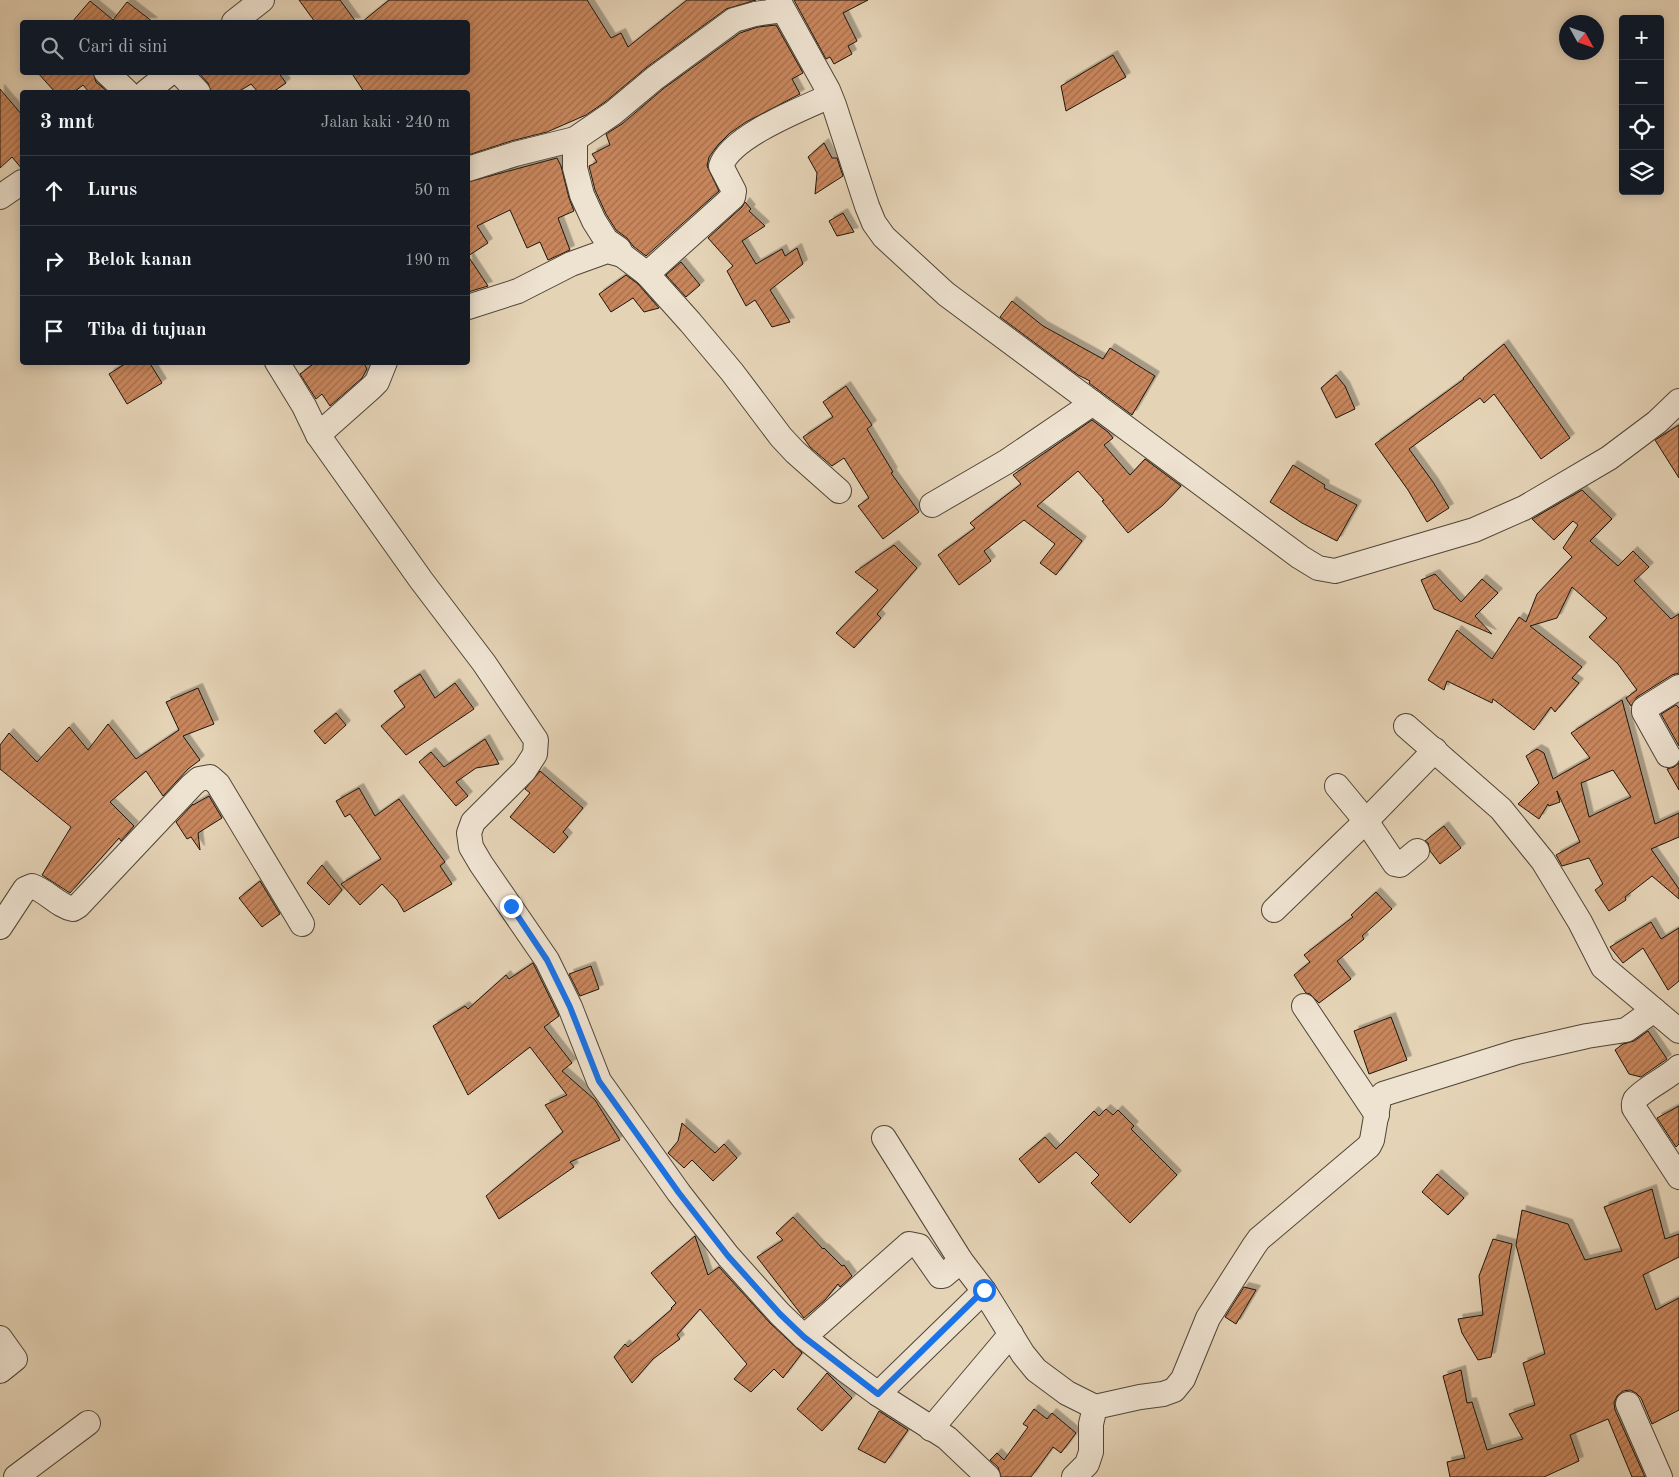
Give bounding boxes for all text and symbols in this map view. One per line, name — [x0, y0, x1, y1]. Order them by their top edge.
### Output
north arrow — [1559, 15, 1604, 60]
map controls — [1619, 15, 1664, 195]
button: + — [1619, 15, 1664, 60]
search box — [20, 20, 470, 75]
icon: search — [38, 34, 66, 62]
text: Cari di sini — [78, 38, 168, 57]
button: − — [1619, 60, 1664, 105]
button: locate — [1619, 105, 1664, 150]
text: 3 mnt — [40, 112, 94, 133]
text: Jalan kaki · 240 m — [321, 115, 450, 131]
button: layers — [1619, 150, 1664, 195]
icon: ahead — [40, 177, 68, 205]
text: Lurus — [87, 181, 137, 200]
text: 50 m — [414, 183, 450, 199]
icon: right — [40, 247, 68, 275]
text: Belok kanan — [87, 251, 192, 270]
text: 190 m — [405, 253, 450, 269]
icon: arrive — [40, 317, 68, 345]
text: Tiba di tujuan — [87, 321, 207, 340]
route end — [500, 895, 523, 918]
route start — [973, 1279, 996, 1302]

